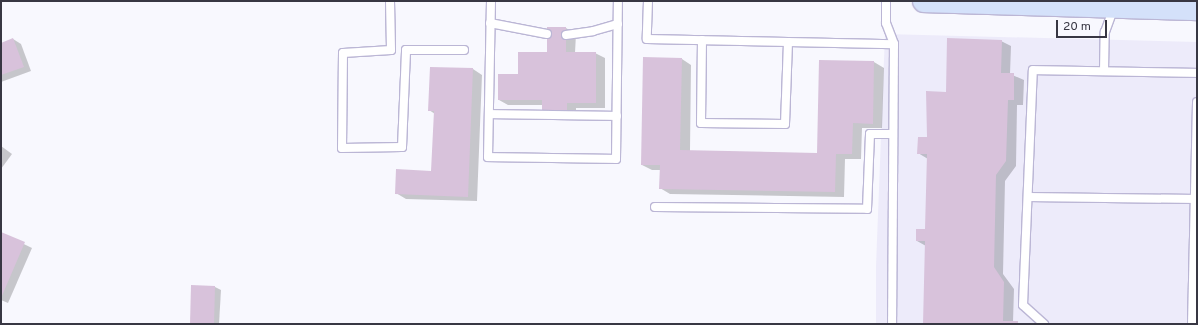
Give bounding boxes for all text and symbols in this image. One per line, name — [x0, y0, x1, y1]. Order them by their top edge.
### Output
scale bar — [1058, 12, 1109, 38]
text: 20 m — [1063, 19, 1091, 35]

